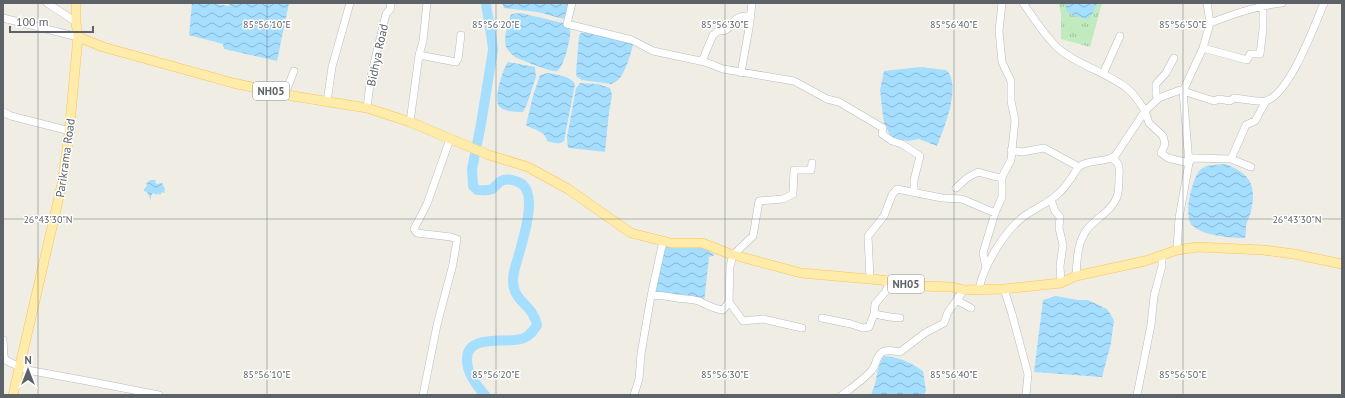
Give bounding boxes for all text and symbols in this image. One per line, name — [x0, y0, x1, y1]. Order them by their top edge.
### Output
scale bar — [10, 8, 93, 34]
text: 100 m — [16, 14, 49, 29]
text: 85°56'10"E — [243, 18, 291, 31]
text: 85°56'20"E — [472, 18, 520, 31]
text: 85°56'30"E — [701, 18, 749, 31]
text: 85°56'40"E — [930, 18, 978, 31]
text: 85°56'50"E — [1159, 18, 1207, 31]
street label: Bidhya Road — [363, 22, 391, 88]
road number: NH05 — [253, 82, 289, 100]
street label: Parikrama Road — [52, 118, 78, 198]
text: 26°43'30"N — [23, 213, 73, 226]
text: 26°43'30"N — [1272, 213, 1322, 226]
road number: NH05 — [888, 275, 924, 293]
north arrow — [8, 350, 48, 390]
text: N — [24, 353, 32, 367]
text: 85°56'10"E — [243, 368, 291, 381]
text: 85°56'20"E — [472, 368, 520, 381]
text: 85°56'30"E — [701, 368, 749, 381]
text: 85°56'40"E — [930, 368, 978, 381]
text: 85°56'50"E — [1159, 368, 1207, 381]

